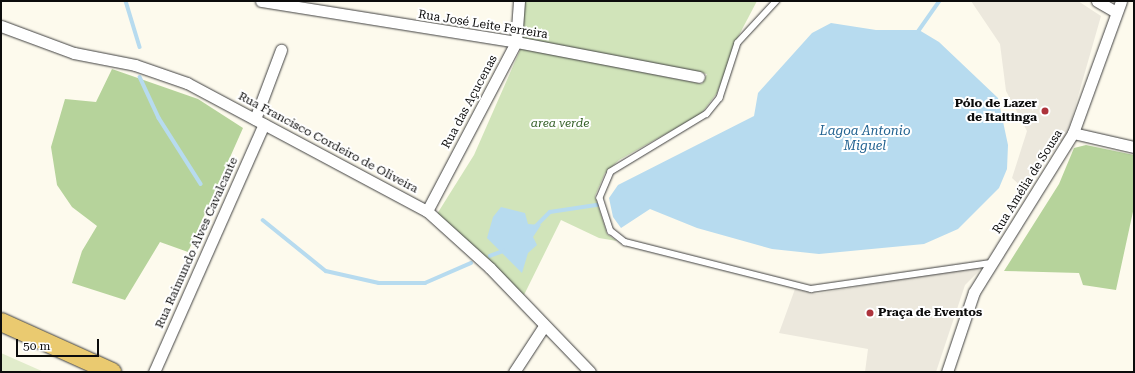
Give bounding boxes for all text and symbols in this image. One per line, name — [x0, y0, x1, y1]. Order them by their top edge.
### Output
street label: Rua José Leite Ferreira — [417, 8, 549, 42]
street label: Rua das Açucenas — [439, 53, 501, 151]
street label: Rua Francisco Cordeiro de Oliveira — [236, 89, 420, 197]
place label: Pólo de Lazer de Itaitinga — [955, 97, 1037, 125]
marker: Pólo de Lazer de Itaitinga — [1040, 106, 1050, 116]
park label: area verde — [531, 117, 589, 131]
water label: Lagoa Antonio Miguel — [820, 124, 910, 155]
street label: Rua Amélia de Sousa — [990, 127, 1066, 237]
street label: Rua Raimundo Alves Cavalcante — [153, 155, 241, 331]
place label: Praça de Eventos — [878, 306, 982, 320]
marker: Praça de Eventos — [865, 308, 875, 318]
scale bar — [18, 331, 101, 357]
text: 50 m — [23, 339, 50, 353]

